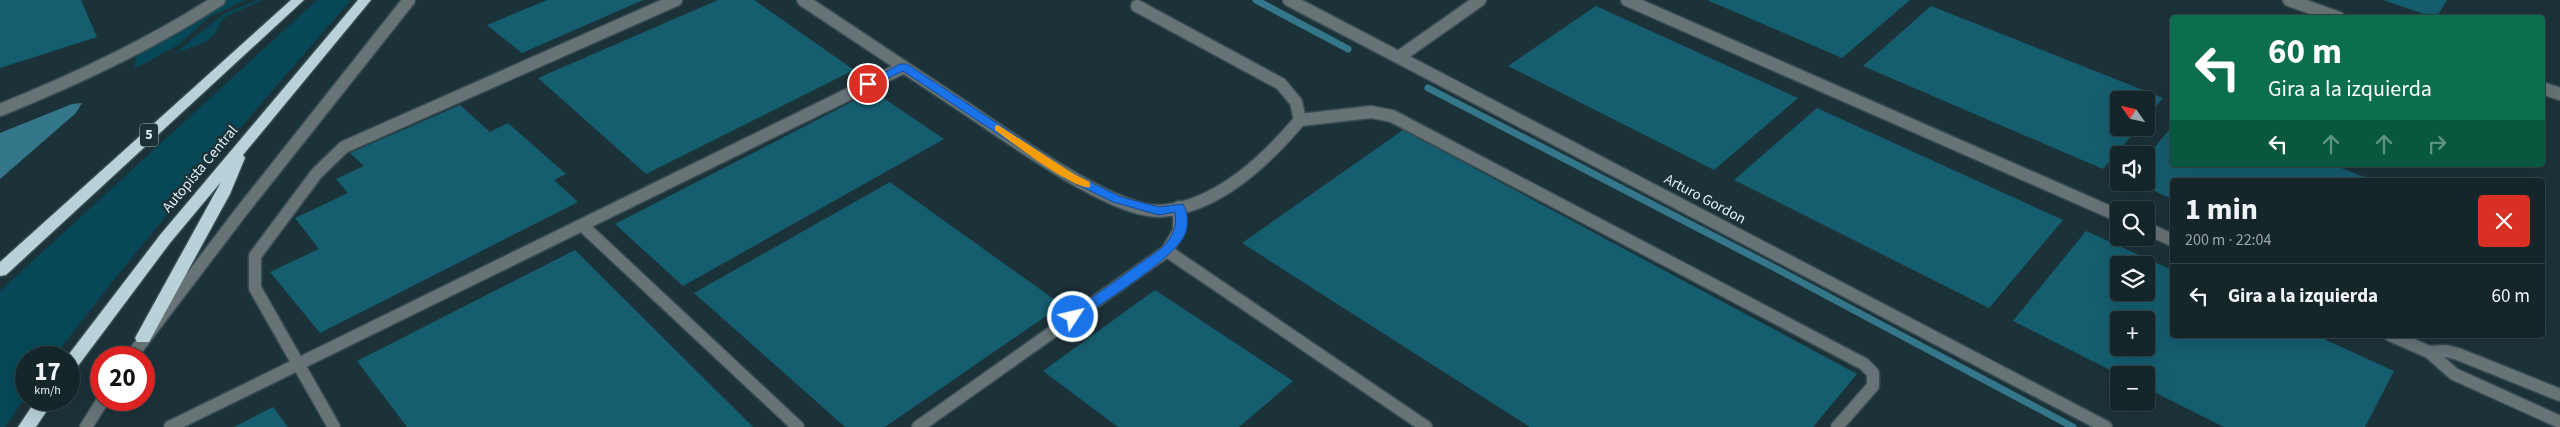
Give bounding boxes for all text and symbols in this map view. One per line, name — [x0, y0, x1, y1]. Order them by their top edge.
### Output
text: 60 m — [2268, 27, 2342, 77]
icon: left — [2185, 35, 2250, 100]
pin — [847, 63, 889, 105]
icon: arrive — [854, 70, 882, 98]
text: Gira a la izquierda — [2268, 73, 2432, 105]
north arrow — [2110, 91, 2155, 136]
map controls — [2110, 91, 2155, 411]
street label: Autopista Central — [157, 121, 243, 217]
road number: 5 — [140, 124, 158, 146]
icon: left — [2264, 130, 2292, 158]
icon: ahead — [2317, 130, 2345, 158]
icon: ahead — [2370, 130, 2398, 158]
icon: right — [2423, 130, 2451, 158]
button: sound — [2110, 146, 2155, 191]
street label: Arturo Gordon — [1660, 169, 1750, 229]
text: 1 min — [2185, 188, 2258, 231]
button: close — [2478, 195, 2530, 247]
button: search — [2110, 201, 2155, 246]
text: 200 m · 22:04 — [2185, 229, 2272, 251]
button: layers — [2110, 256, 2155, 301]
icon: left — [2185, 282, 2213, 310]
text: Gira a la izquierda — [2228, 283, 2378, 310]
text: 60 m — [2492, 283, 2530, 310]
position arrow — [1046, 290, 1098, 342]
button: + — [2110, 311, 2155, 356]
speed limit sign: 20 — [90, 346, 155, 411]
text: 17 — [34, 354, 61, 390]
button: − — [2110, 366, 2155, 411]
text: km/h — [34, 382, 61, 399]

